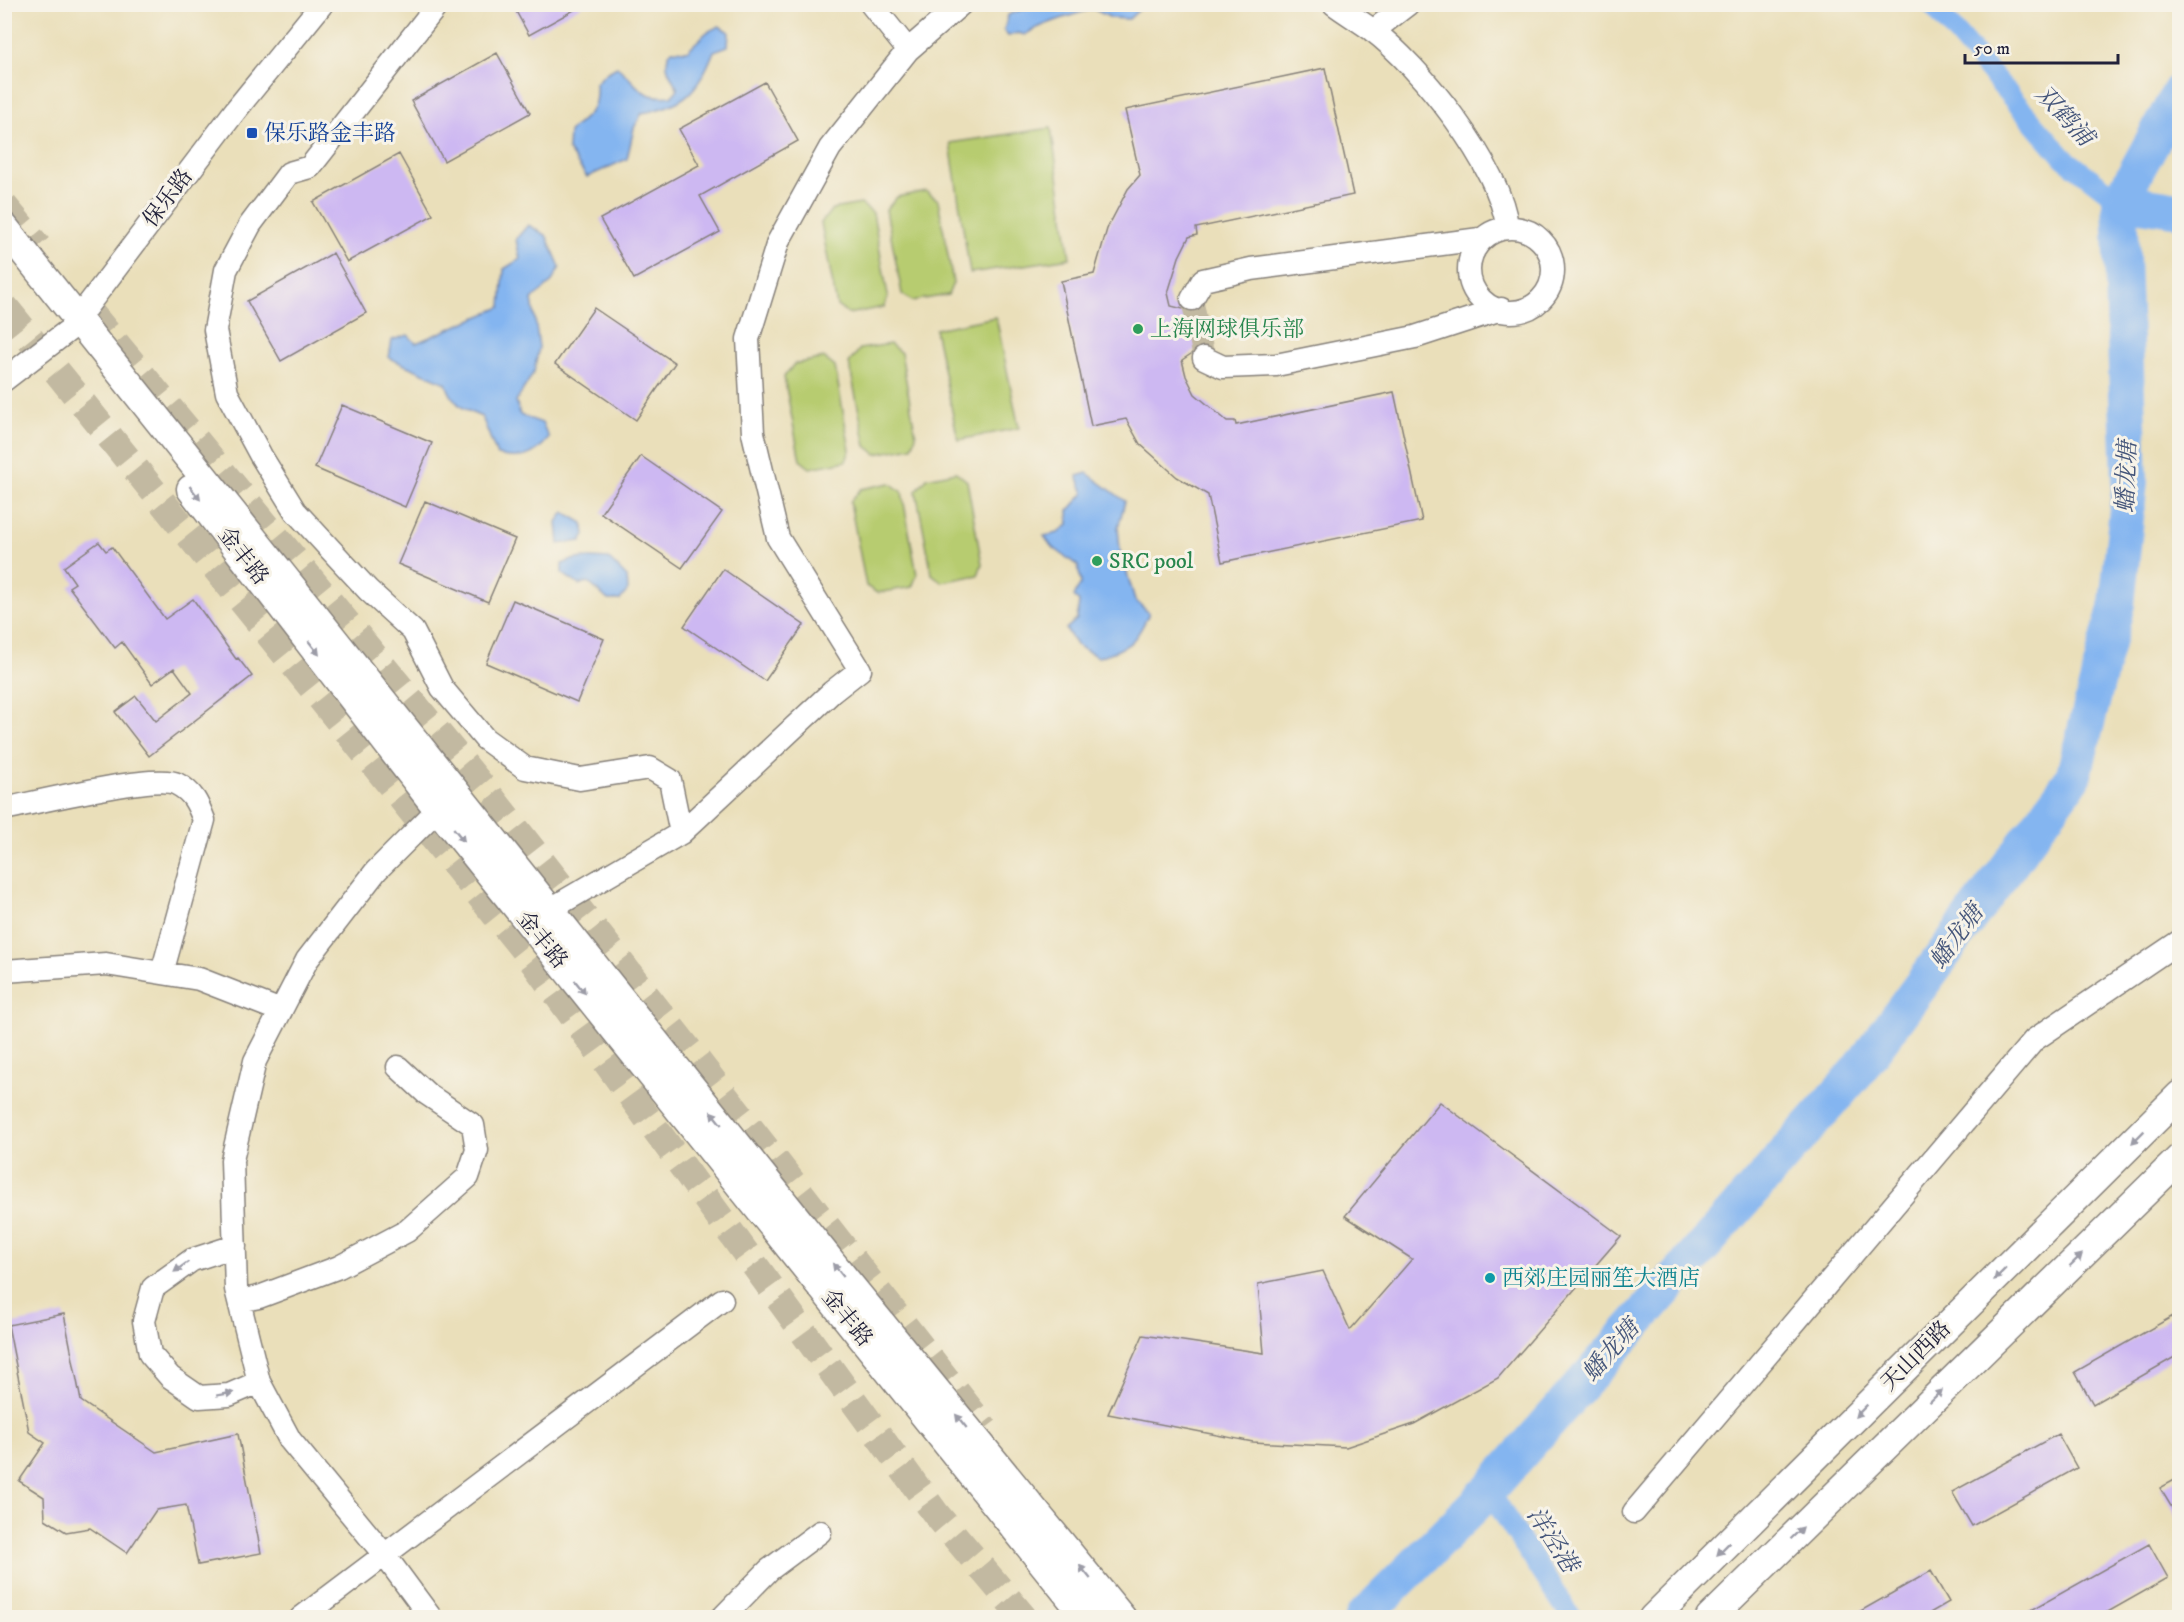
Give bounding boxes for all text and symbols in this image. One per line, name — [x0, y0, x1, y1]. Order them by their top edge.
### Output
scale bar — [1965, 27, 2118, 65]
text: 50 m — [1974, 38, 2010, 60]
water label: 双鹤浦 — [2028, 79, 2102, 155]
place label: 保乐路金丰路 — [264, 120, 396, 147]
marker: 保乐路金丰路 — [245, 126, 259, 140]
street label: 保乐路 — [137, 164, 199, 232]
place label: 上海网球俱乐部 — [1150, 316, 1304, 343]
marker: 上海网球俱乐部 — [1131, 322, 1145, 336]
water label: 蟠龙塘 — [2111, 437, 2143, 514]
one-way arrow — [188, 485, 201, 501]
street label: 金丰路 — [212, 522, 274, 590]
place label: SRC pool — [1109, 548, 1194, 575]
marker: SRC pool — [1090, 554, 1104, 568]
one-way arrow — [307, 640, 319, 655]
one-way arrow — [452, 827, 465, 843]
water label: 蟠龙塘 — [1924, 896, 1993, 975]
street label: 金丰路 — [511, 906, 573, 974]
one-way arrow — [574, 979, 587, 995]
one-way arrow — [711, 1110, 723, 1125]
one-way arrow — [2131, 1129, 2145, 1144]
one-way arrow — [2068, 1253, 2082, 1267]
one-way arrow — [174, 1261, 189, 1273]
one-way arrow — [832, 1262, 845, 1278]
place label: 西郊庄园丽笙大酒店 — [1502, 1265, 1700, 1292]
one-way arrow — [1992, 1267, 2007, 1281]
marker: 西郊庄园丽笙大酒店 — [1483, 1271, 1497, 1285]
street label: 金丰路 — [816, 1284, 878, 1352]
water label: 蟠龙塘 — [1576, 1311, 1649, 1388]
street label: 天山西路 — [1875, 1315, 1957, 1397]
one-way arrow — [216, 1389, 235, 1398]
one-way arrow — [1929, 1389, 1944, 1403]
one-way arrow — [1855, 1404, 1869, 1418]
one-way arrow — [955, 1413, 968, 1429]
water label: 洋泾港 — [1520, 1502, 1586, 1581]
one-way arrow — [1789, 1526, 1803, 1540]
one-way arrow — [1716, 1541, 1730, 1555]
one-way arrow — [1078, 1564, 1091, 1580]

